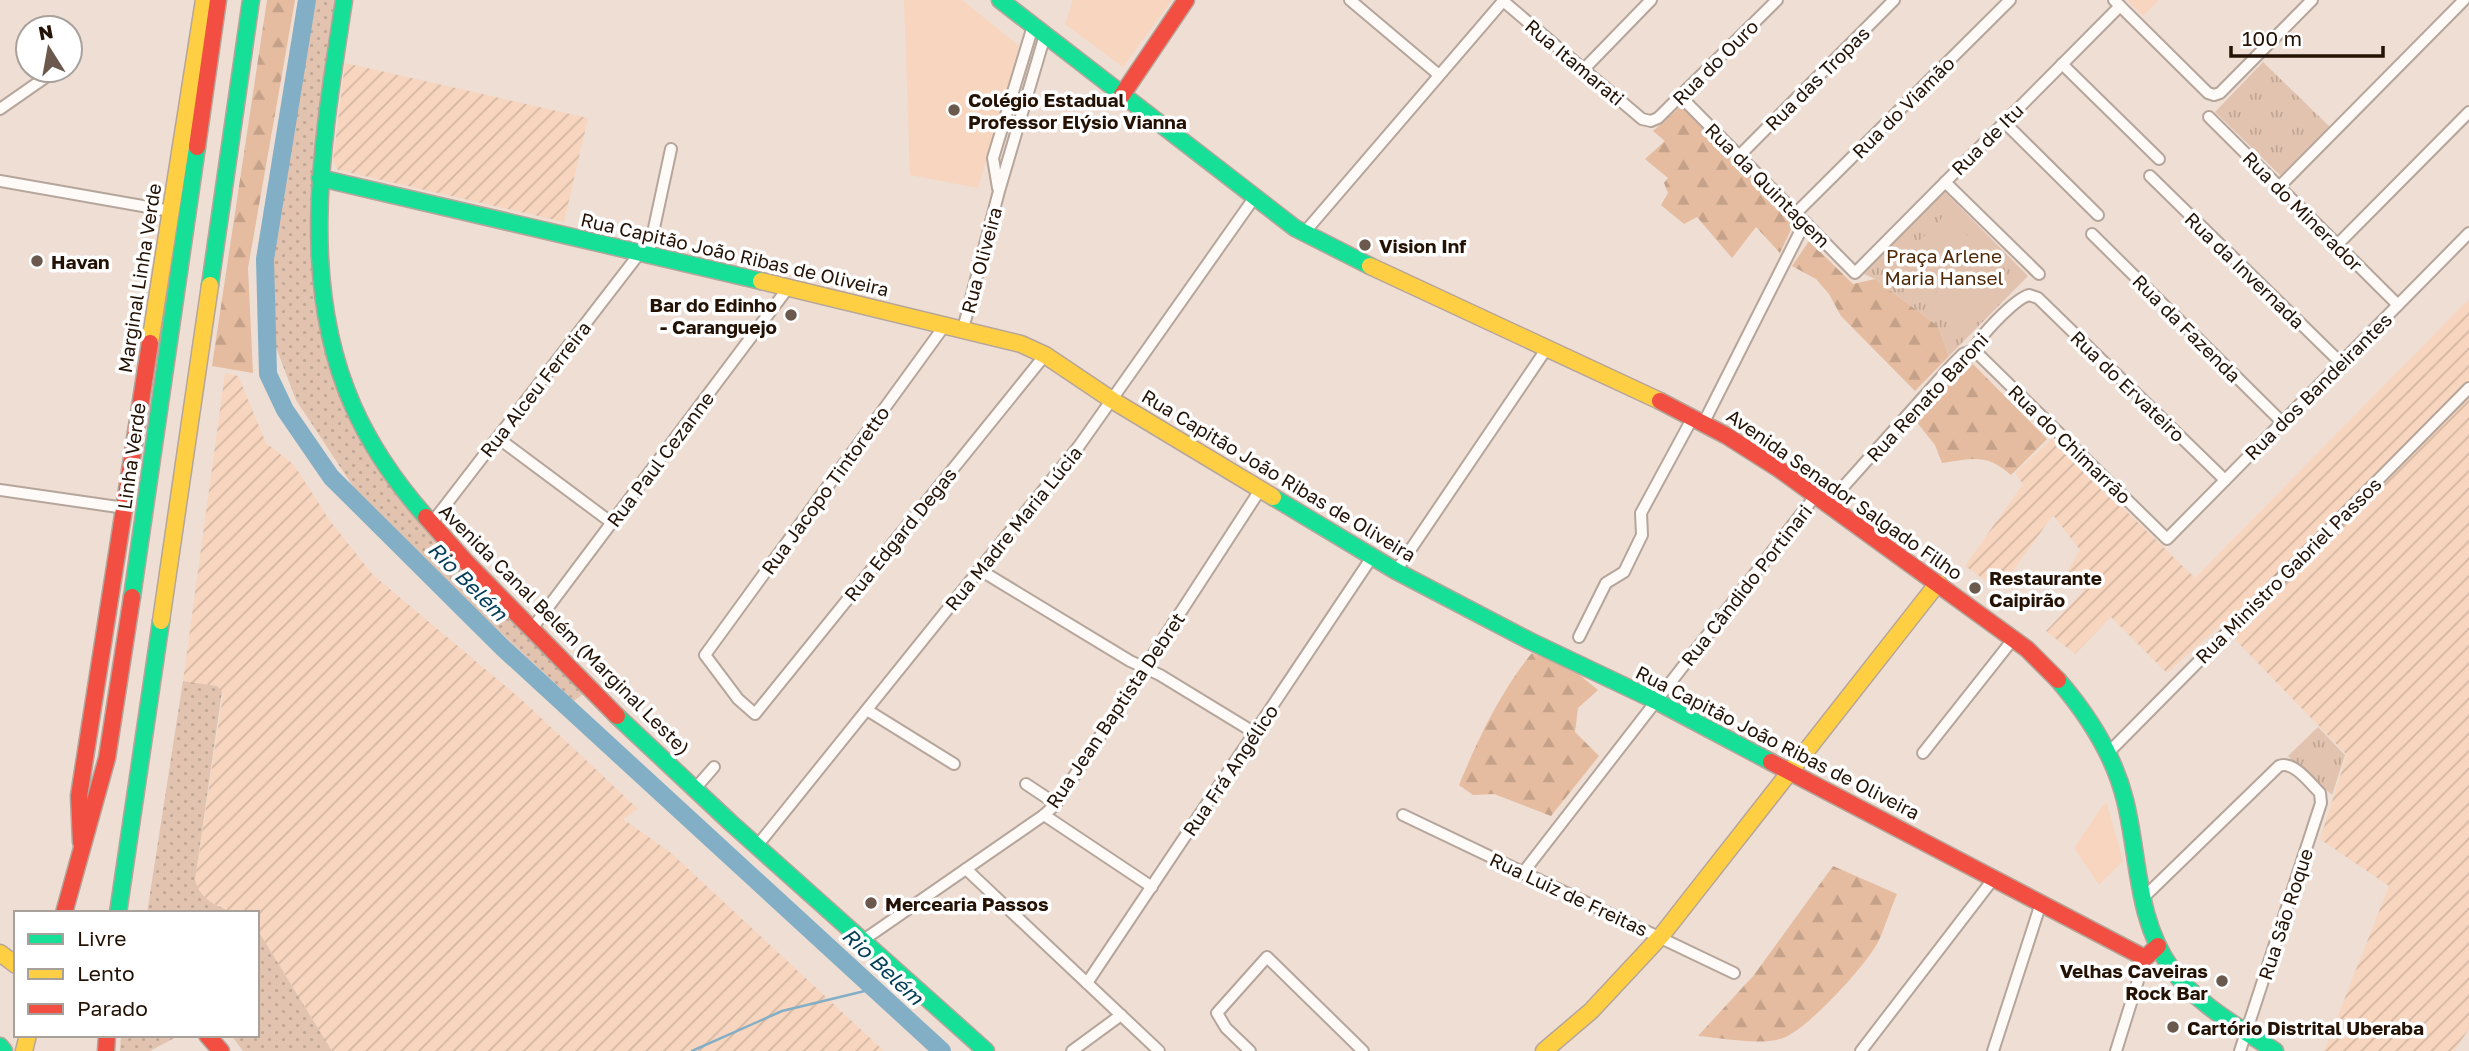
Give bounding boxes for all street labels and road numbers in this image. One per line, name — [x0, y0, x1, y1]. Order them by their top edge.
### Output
street label: Rua Itamarati — [1521, 14, 1629, 110]
street label: Rua do Ouro — [1667, 14, 1763, 110]
street label: Rua das Tropas — [1760, 21, 1874, 135]
street label: Rua do Viamão — [1847, 51, 1959, 163]
street label: Rua de Itu — [1946, 98, 2028, 180]
street label: Rua da Quintagem — [1701, 118, 1835, 252]
street label: Rua do Minerador — [2238, 146, 2368, 276]
street label: Marginal Linha Verde — [113, 182, 165, 374]
street label: Rua Oliveira — [956, 204, 1006, 316]
street label: Rua Capitão João Ribas de Oliveira — [579, 207, 891, 301]
street label: Rua da Invernada — [2180, 207, 2310, 333]
street label: Rua da Fazenda — [2128, 269, 2246, 387]
street label: Rua dos Bandeirantes — [2240, 308, 2396, 464]
street label: Rua Alceu Ferreira — [475, 316, 595, 462]
street label: Rua do Ervateiro — [2066, 326, 2190, 446]
street label: Rua Renato Baroni — [1861, 328, 1993, 466]
street label: Rua do Chimarrão — [2004, 380, 2136, 508]
street label: Rua Capitão João Ribas de Oliveira — [1138, 384, 1420, 566]
street label: Rua Paul Cezanne — [602, 387, 718, 531]
street label: Linha Verde — [112, 401, 150, 511]
street label: Rua Jacopo Tintoretto — [756, 401, 894, 579]
street label: Avenida Senador Salgado Filho — [1723, 404, 1967, 584]
street label: Rua Madre Maria Lúcia — [940, 441, 1086, 615]
street label: Rua Edgard Degas — [839, 462, 961, 606]
street label: Rua Ministro Gabriel Passos — [2190, 472, 2386, 668]
street label: Avenida Canal Belém (Marginal Leste) — [435, 499, 695, 759]
street label: Rua Cândido Portinari — [1676, 500, 1816, 670]
street label: Rua Jean Baptista Debret — [1041, 608, 1189, 812]
street label: Rua Capitão João Ribas de Oliveira — [1632, 660, 1924, 824]
street label: Rua Frá Angélico — [1178, 700, 1282, 840]
street label: Rua São Roque — [2253, 845, 2317, 983]
street label: Rua Luiz de Freitas — [1486, 847, 1652, 941]

